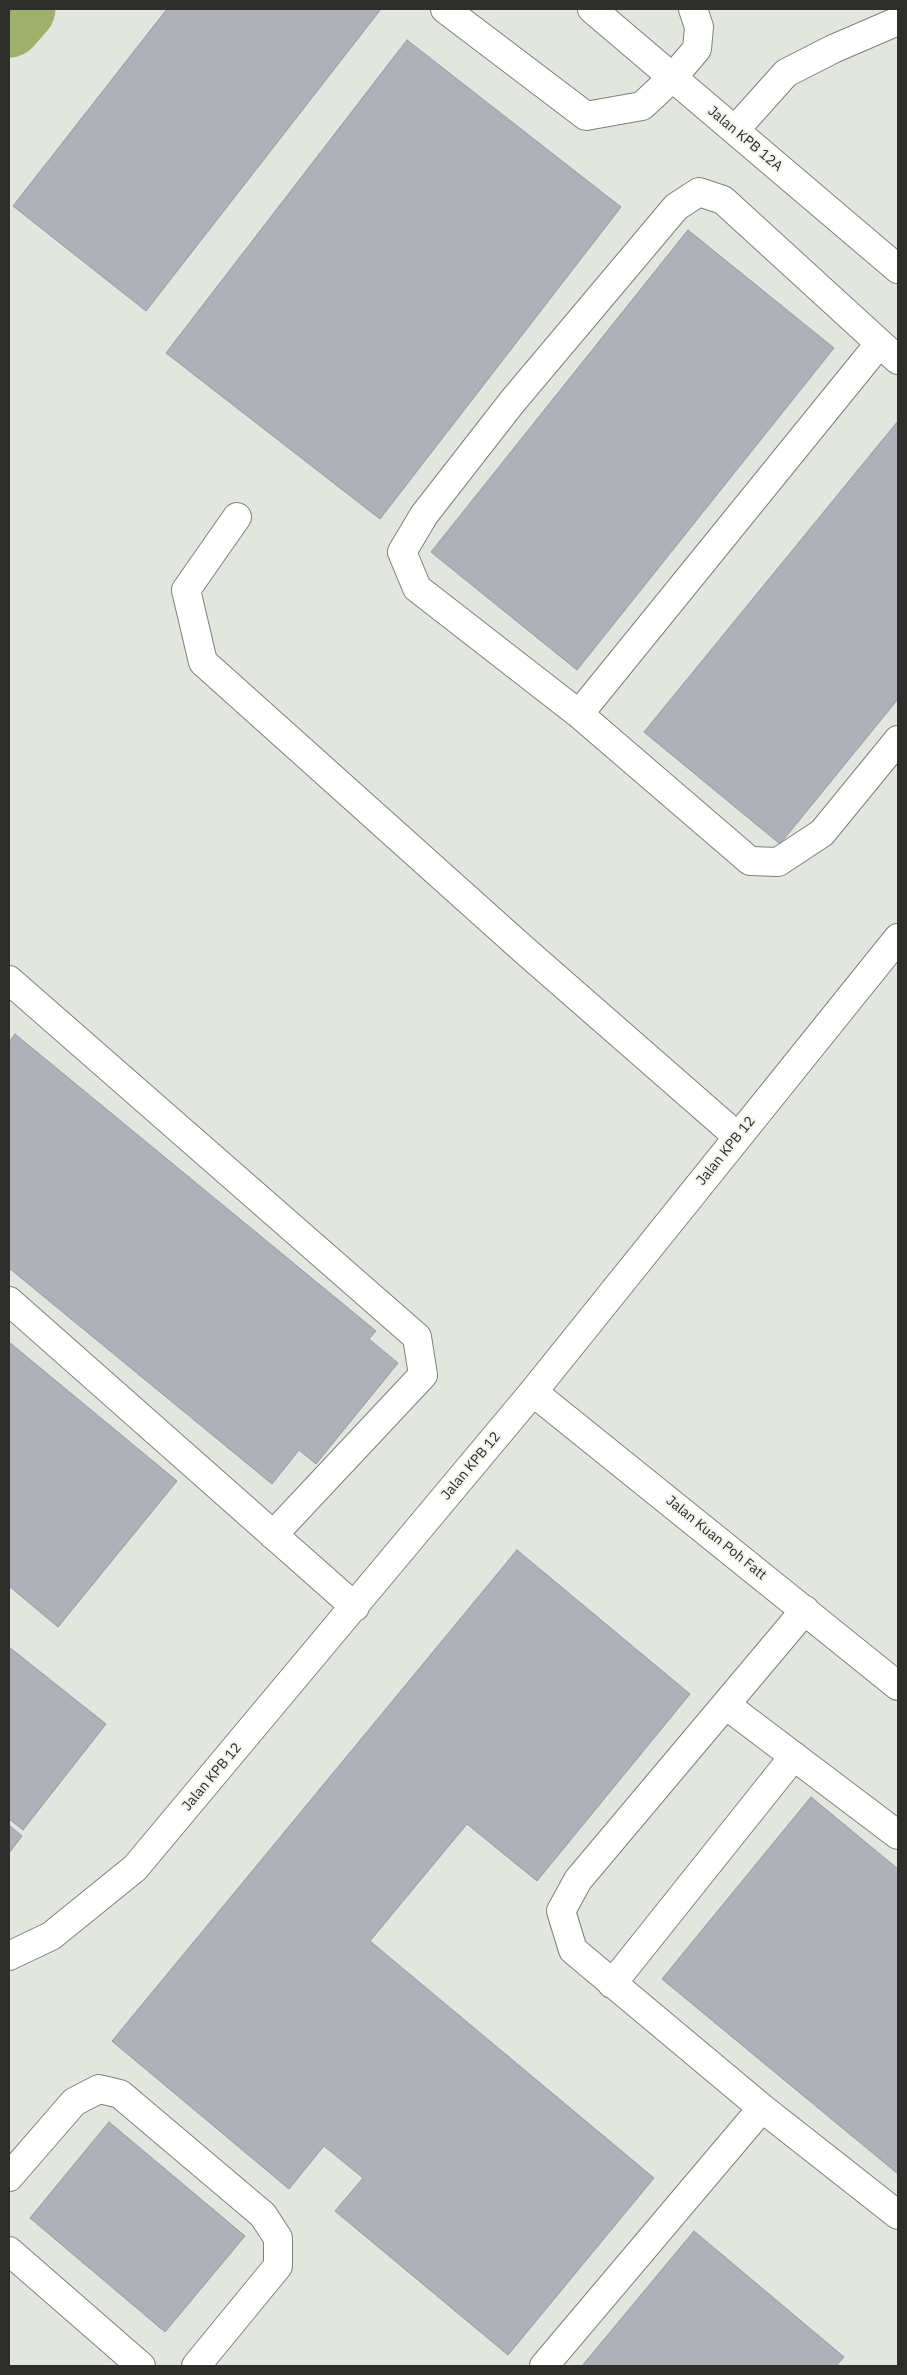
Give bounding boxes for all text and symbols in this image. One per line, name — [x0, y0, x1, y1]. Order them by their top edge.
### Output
street label: Jalan KPB 12A — [704, 103, 786, 175]
street label: Jalan KPB 12 — [693, 1113, 759, 1189]
street label: Jalan KPB 12 — [438, 1429, 504, 1503]
street label: Jalan Kuan Poh Fatt — [662, 1492, 770, 1584]
street label: Jalan KPB 12 — [179, 1740, 245, 1814]

